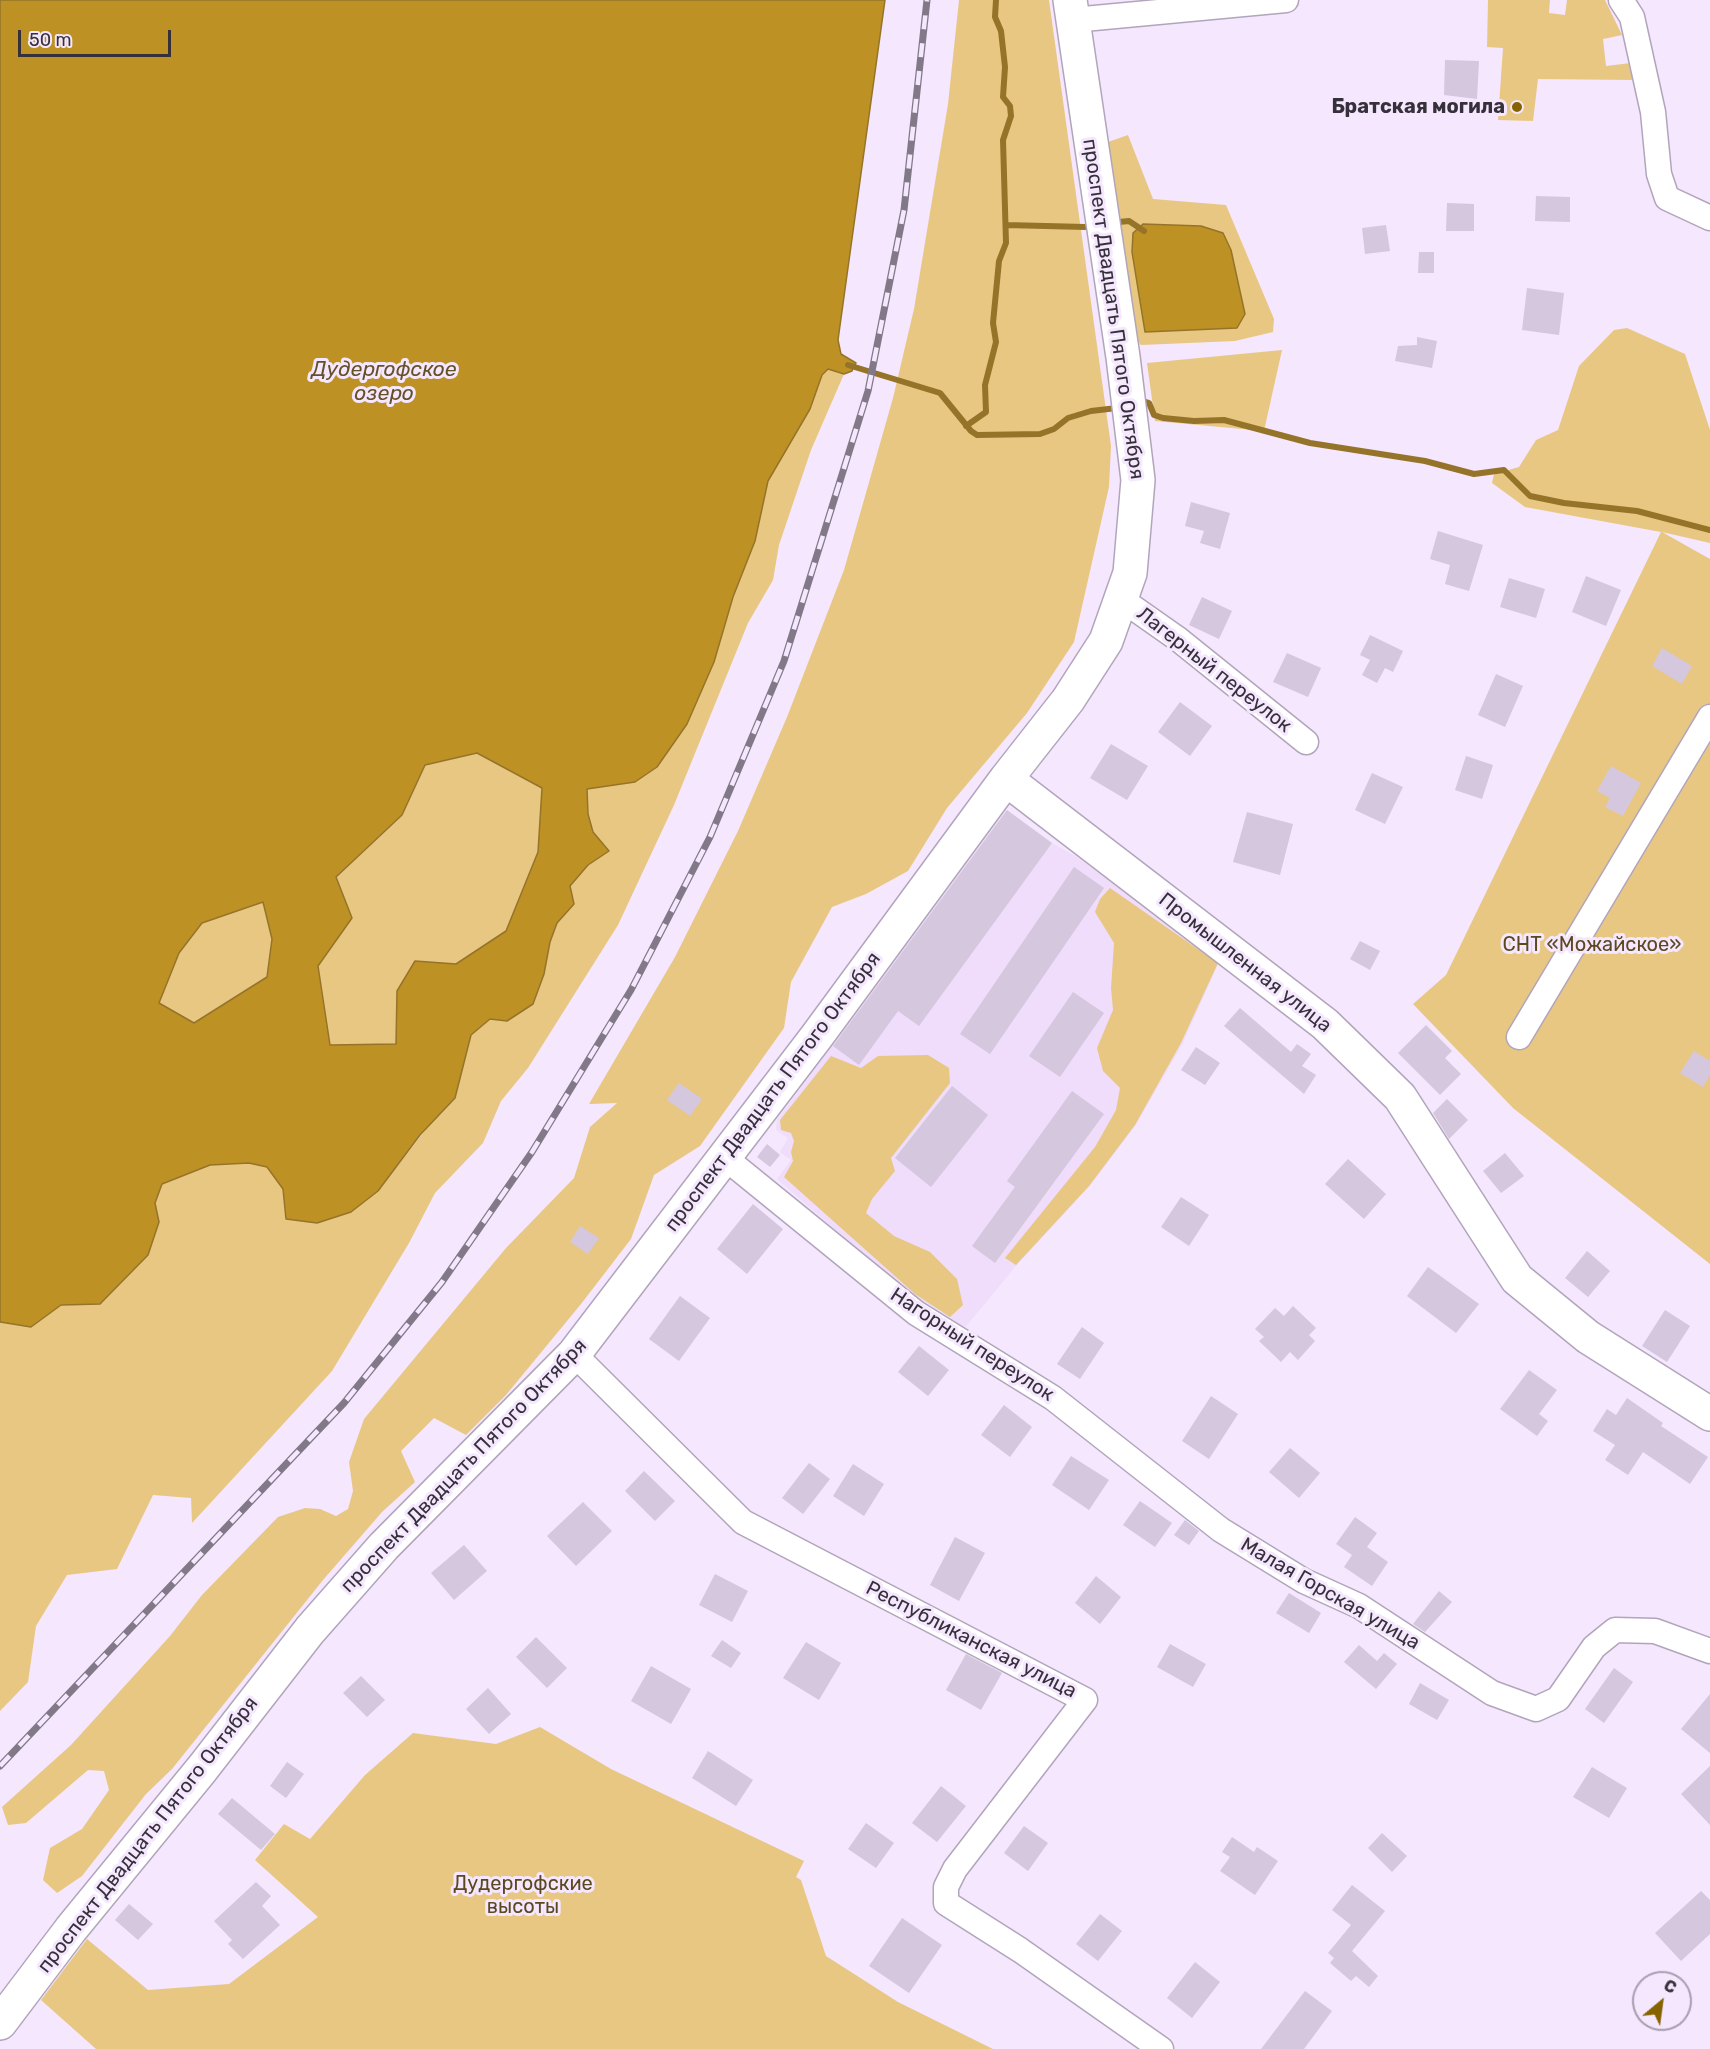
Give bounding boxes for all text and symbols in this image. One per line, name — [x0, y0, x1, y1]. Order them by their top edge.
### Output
scale bar — [21, 18, 174, 56]
text: 50 m — [29, 29, 72, 51]
place label: Братская могила — [1331, 95, 1505, 119]
marker: Братская могила — [1510, 100, 1524, 114]
street label: проспект Двадцать Пятого Октября — [1077, 137, 1149, 481]
water label: Дудергофское озеро — [312, 357, 456, 407]
street label: Лагерный переулок — [1132, 602, 1296, 738]
street label: Промышленная улица — [1154, 888, 1336, 1038]
park label: СНТ «Можайское» — [1503, 933, 1681, 957]
street label: проспект Двадцать Пятого Октября — [660, 948, 886, 1236]
street label: Нагорный переулок — [886, 1283, 1058, 1407]
street label: проспект Двадцать Пятого Октября — [336, 1334, 592, 1598]
street label: Малая Горская улица — [1236, 1533, 1424, 1655]
street label: Республиканская улица — [862, 1576, 1080, 1704]
street label: проспект Двадцать Пятого Октября — [33, 1692, 263, 1978]
park label: Дудергофские высоты — [453, 1872, 593, 1919]
north arrow — [1632, 1971, 1692, 2031]
text: С — [1660, 1976, 1680, 1998]

